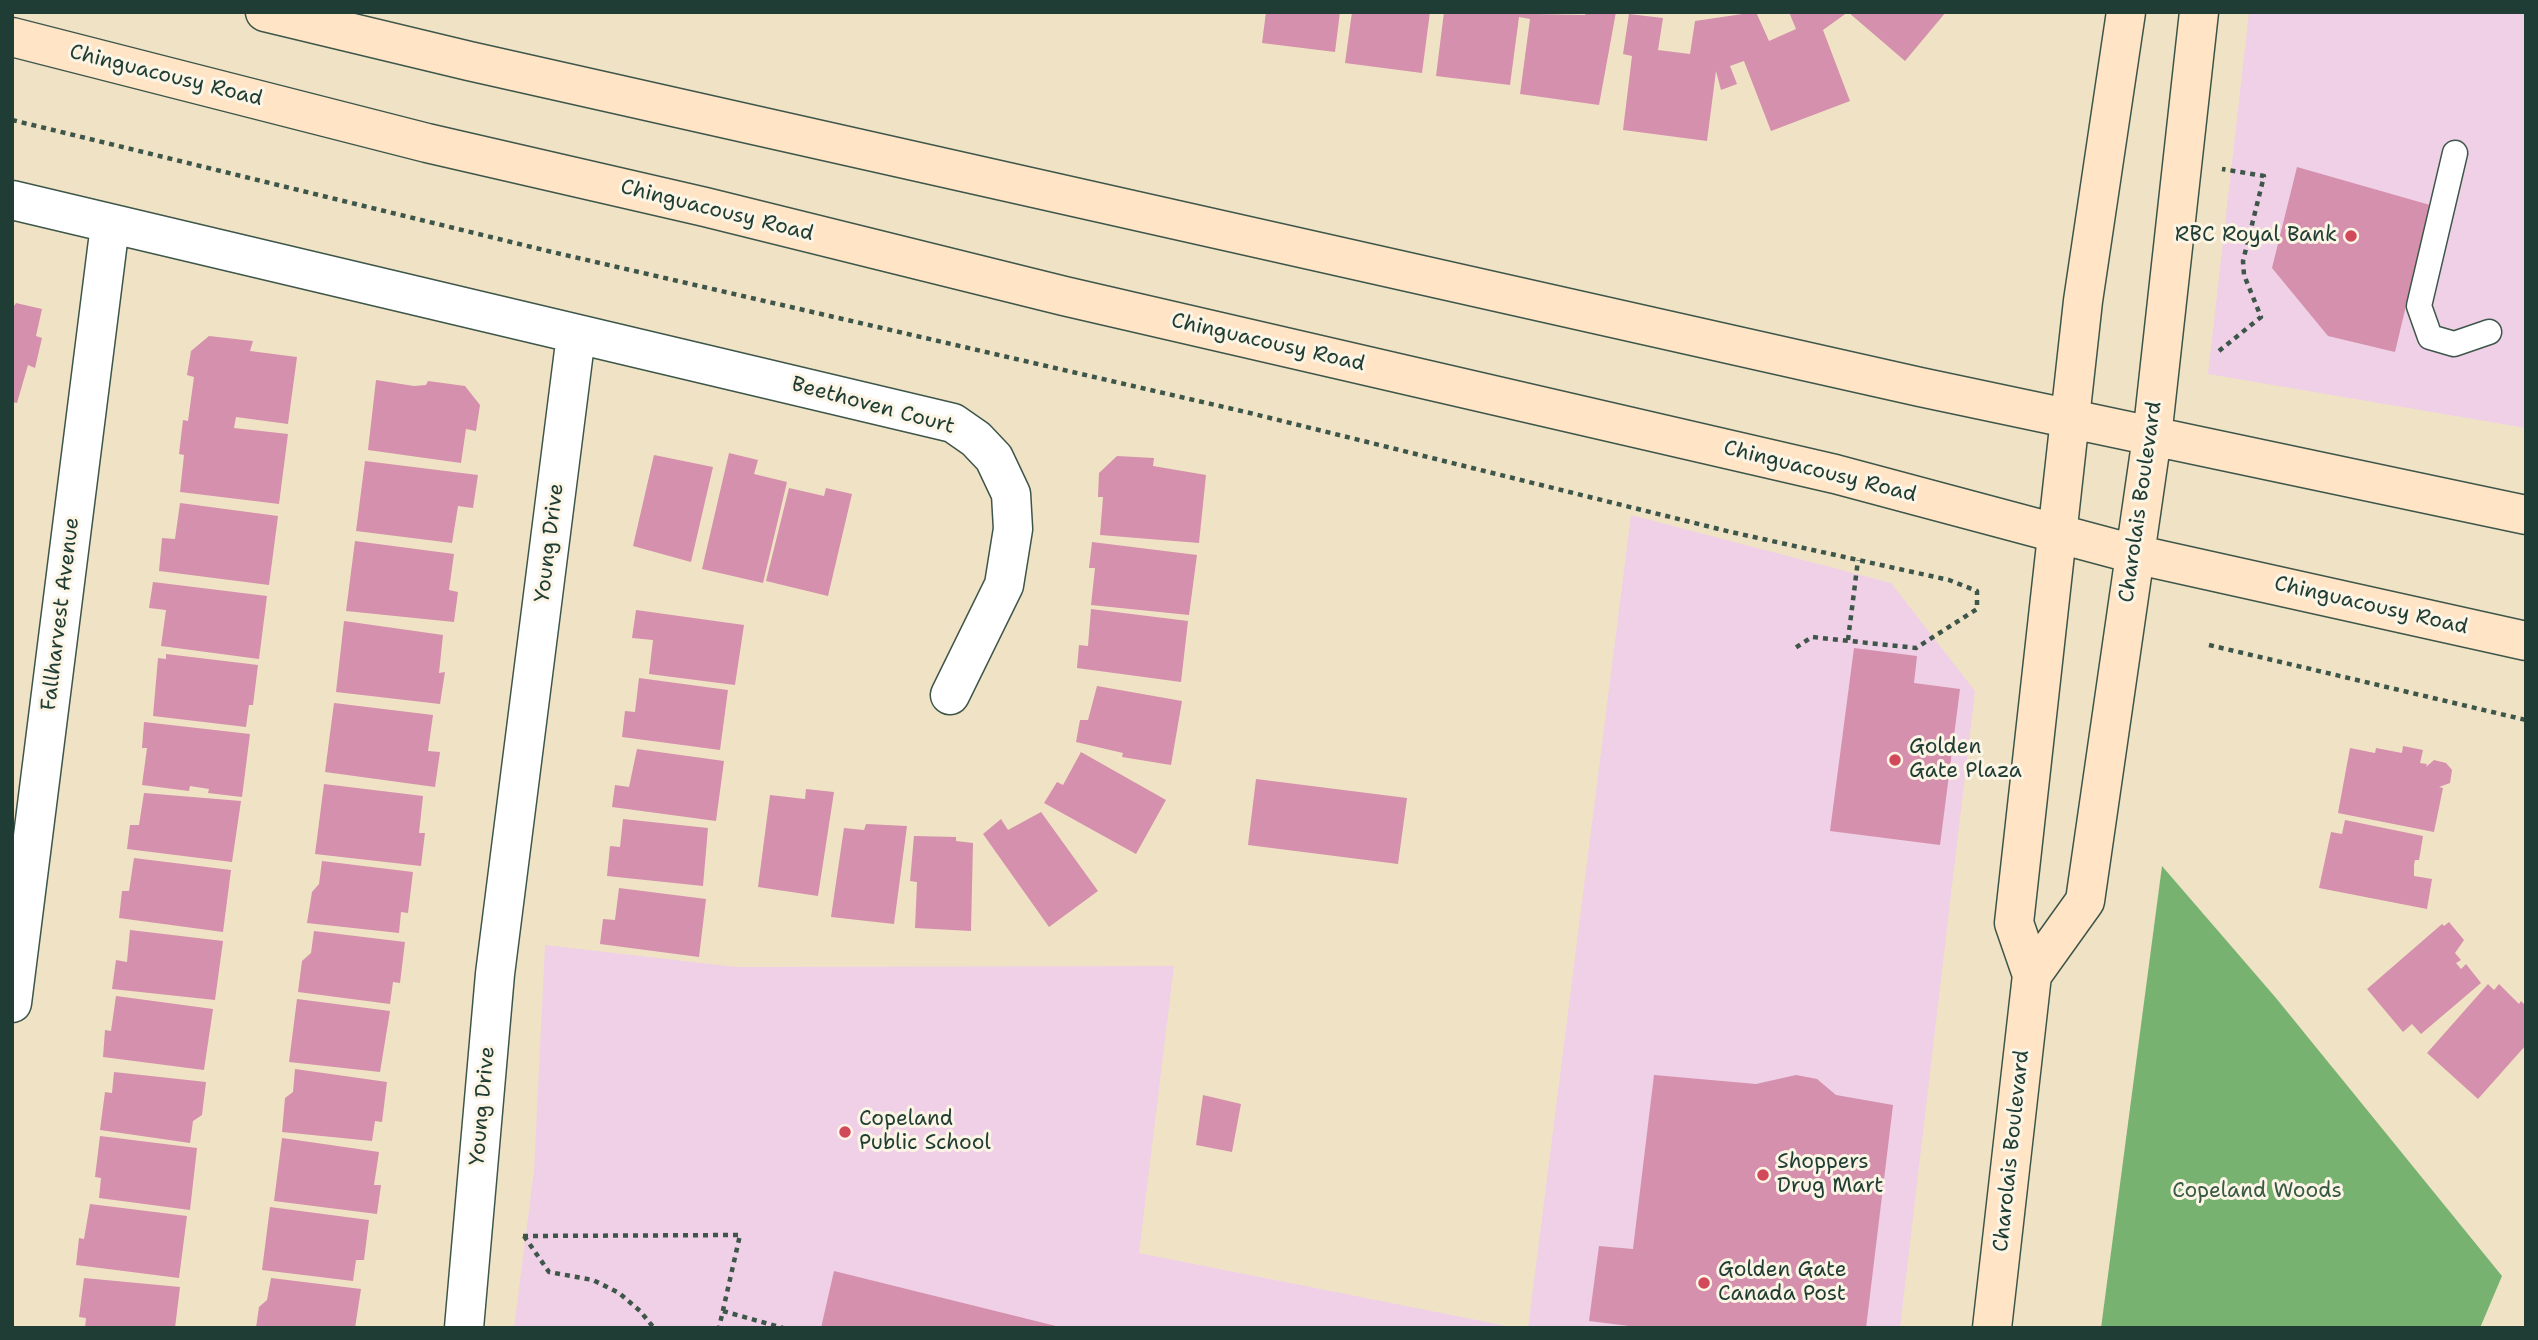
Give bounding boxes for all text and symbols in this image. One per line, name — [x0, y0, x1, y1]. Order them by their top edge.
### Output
street label: Chinguacousy Road — [67, 40, 265, 112]
street label: Chinguacousy Road — [618, 175, 816, 247]
place label: RBC Royal Bank — [2175, 223, 2337, 249]
marker: RBC Royal Bank — [2343, 228, 2359, 244]
street label: Chinguacousy Road — [1169, 308, 1367, 378]
street label: Beethoven Court — [789, 372, 957, 440]
street label: Charolais Boulevard — [2114, 400, 2168, 604]
street label: Chinguacousy Road — [1721, 436, 1919, 508]
street label: Young Drive — [530, 482, 570, 604]
street label: Fallharvest Avenue — [37, 516, 85, 712]
street label: Chinguacousy Road — [2272, 571, 2470, 641]
place label: Golden Gate Plaza — [1909, 735, 2022, 785]
marker: Golden Gate Plaza — [1887, 752, 1903, 768]
street label: Young Drive — [465, 1045, 501, 1167]
street label: Charolais Boulevard — [1989, 1049, 2035, 1253]
place label: Copeland Public School — [859, 1107, 991, 1157]
marker: Copeland Public School — [837, 1124, 853, 1140]
place label: Shoppers Drug Mart — [1777, 1150, 1883, 1200]
marker: Shoppers Drug Mart — [1755, 1167, 1771, 1183]
park label: Copeland Woods — [2172, 1179, 2342, 1205]
place label: Golden Gate Canada Post — [1718, 1258, 1847, 1308]
marker: Golden Gate Canada Post — [1696, 1275, 1712, 1291]

